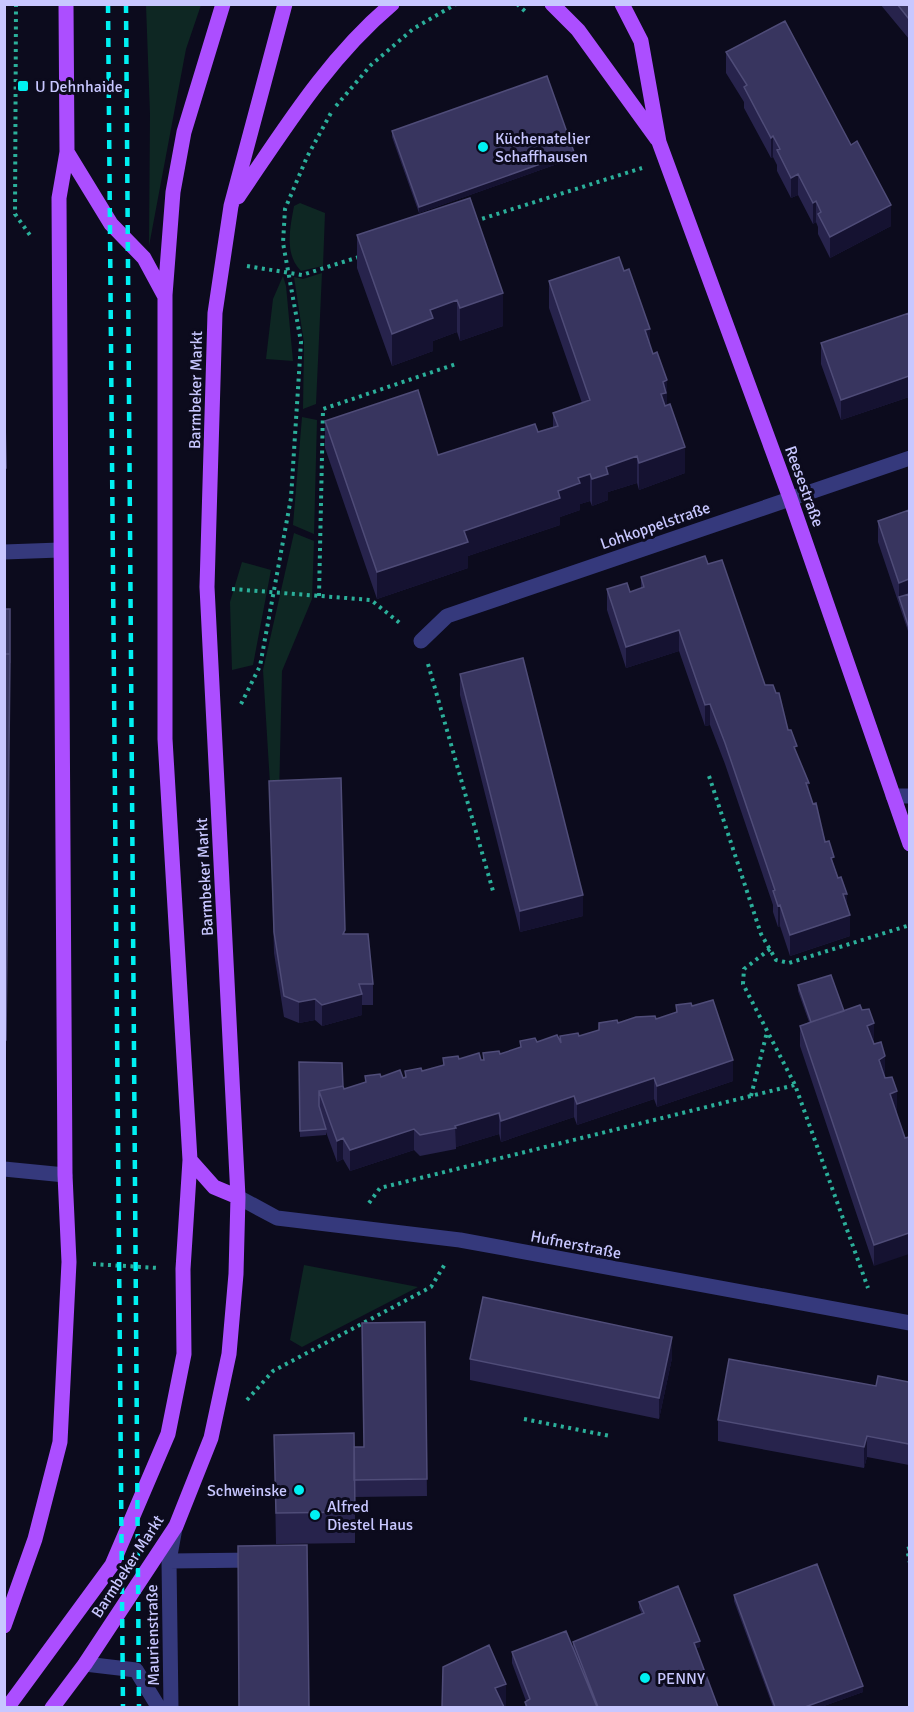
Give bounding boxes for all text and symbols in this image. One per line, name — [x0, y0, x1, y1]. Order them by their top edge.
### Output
place label: U Dehnhaide — [35, 77, 123, 97]
marker: U Dehnhaide — [16, 79, 30, 93]
place label: Küchenatelier Schaffhausen — [495, 129, 590, 167]
marker: Küchenatelier Schaffhausen — [476, 140, 490, 154]
street label: Barmbeker Markt — [185, 330, 207, 449]
street label: Reesestraße — [780, 443, 828, 530]
street label: Lohkoppelstraße — [598, 498, 713, 554]
street label: Barmbeker Markt — [192, 817, 218, 937]
street label: Hufnerstraße — [529, 1226, 623, 1264]
place label: Schweinske — [207, 1481, 287, 1501]
marker: Schweinske — [292, 1483, 306, 1497]
place label: Alfred Diestel Haus — [327, 1497, 413, 1535]
marker: Alfred Diestel Haus — [308, 1508, 322, 1522]
street label: Barmbeker Markt — [87, 1511, 169, 1622]
street label: Maurienstraße — [142, 1584, 164, 1686]
place label: PENNY — [657, 1669, 705, 1689]
marker: PENNY — [638, 1671, 652, 1685]

